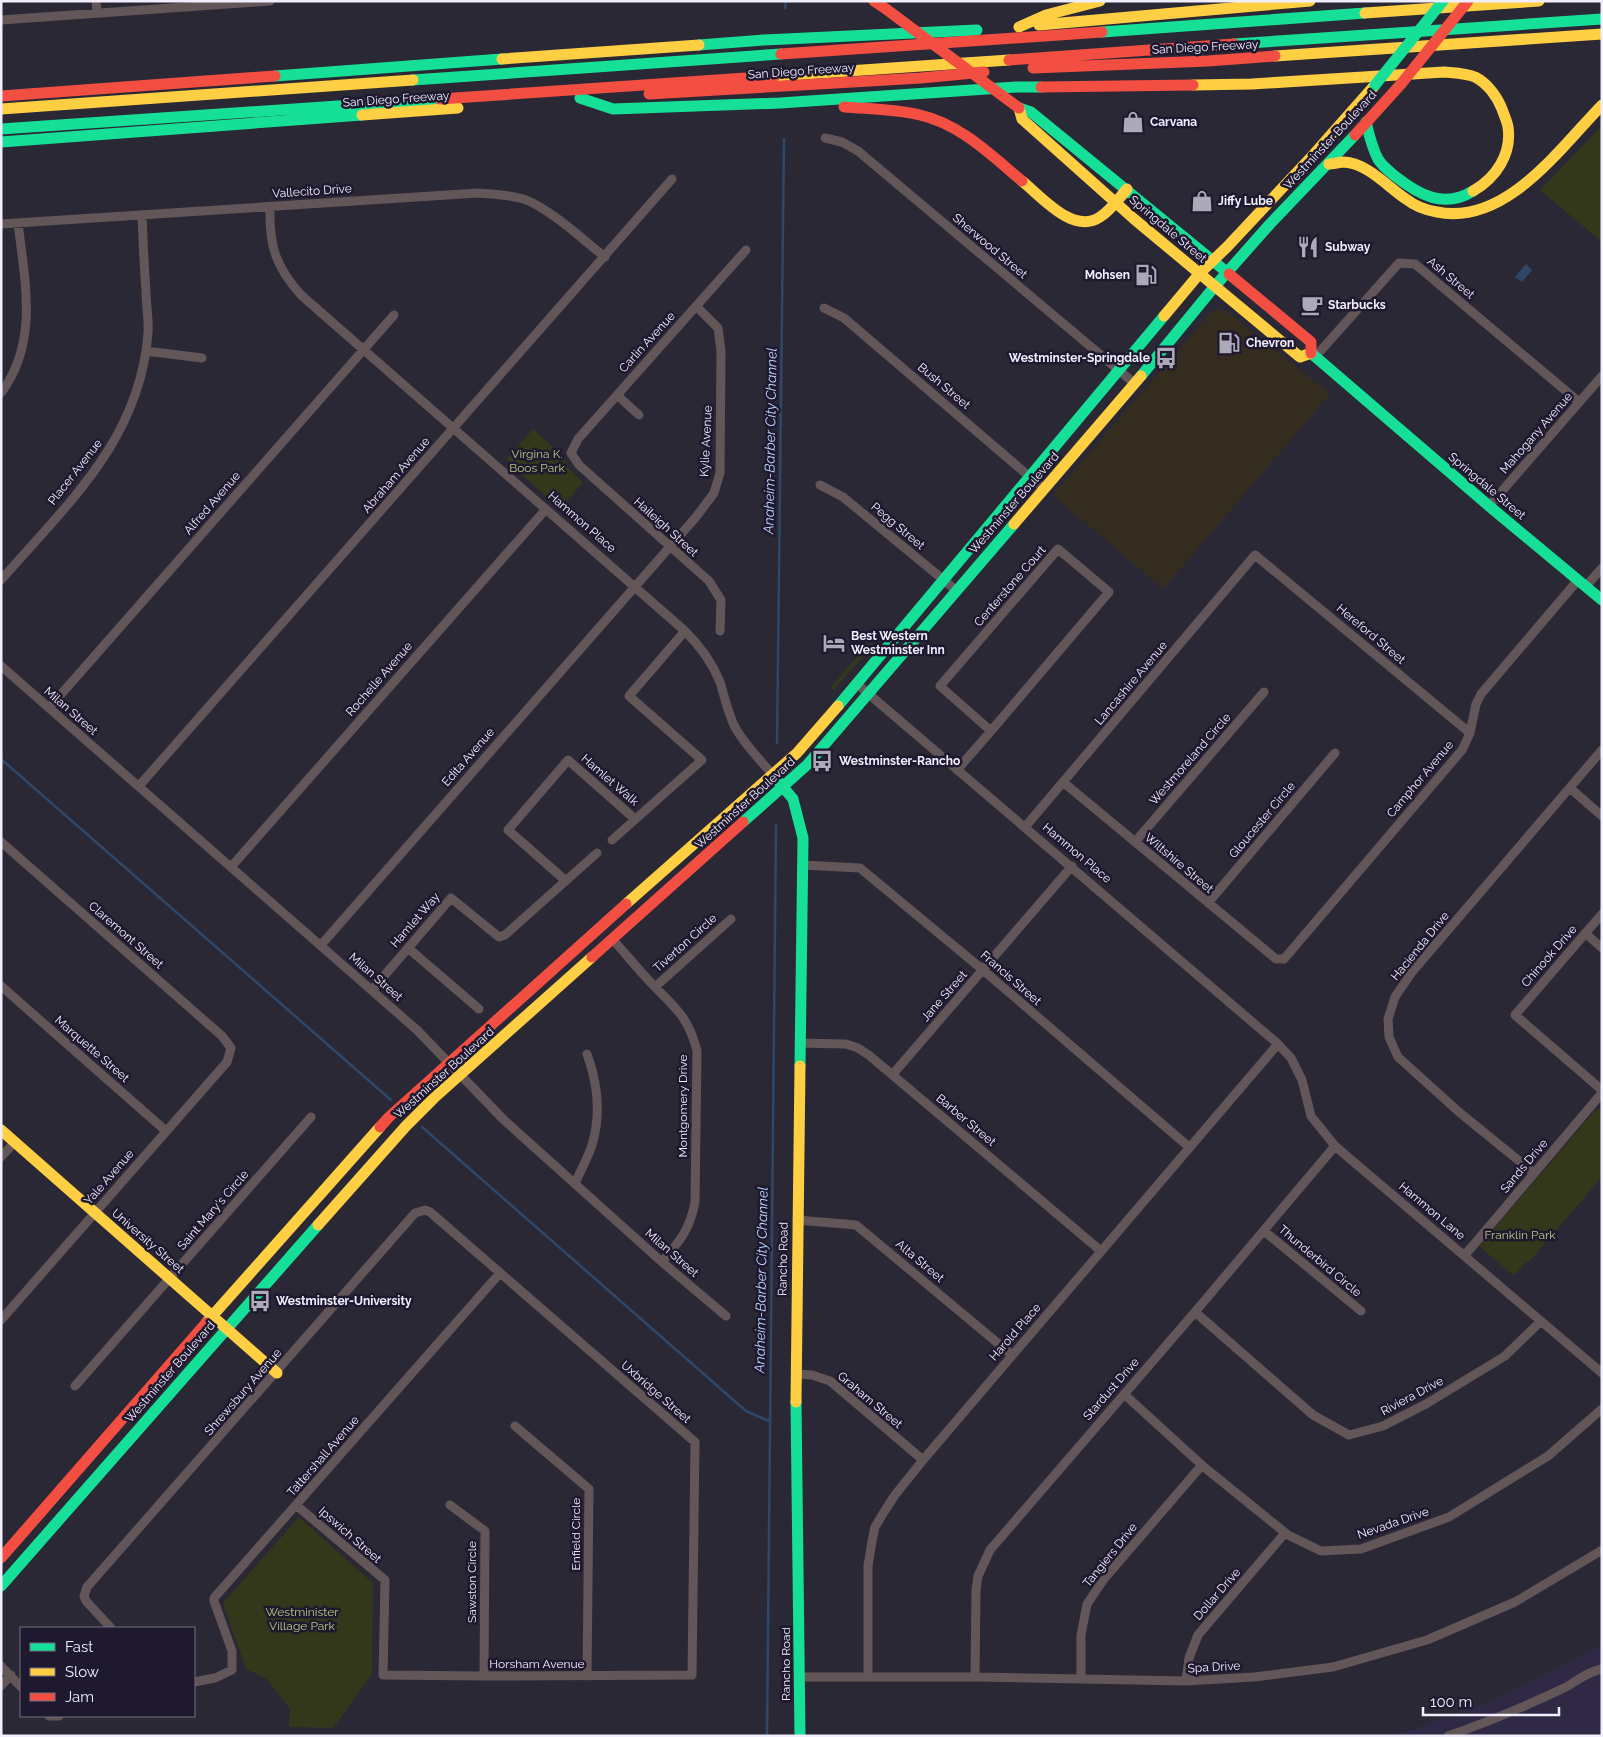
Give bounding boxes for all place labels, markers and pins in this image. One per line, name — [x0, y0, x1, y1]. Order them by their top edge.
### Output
shop icon: Carvana — [1120, 109, 1146, 135]
place label: Carvana — [1150, 115, 1197, 129]
shop icon: Jiffy Lube — [1189, 188, 1215, 214]
place label: Jiffy Lube — [1218, 194, 1273, 208]
restaurant icon: Subway — [1295, 234, 1321, 260]
place label: Subway — [1325, 240, 1371, 254]
fuel station icon: Mohsen — [1133, 262, 1159, 288]
place label: Mohsen — [1085, 268, 1130, 282]
cafe icon: Starbucks — [1299, 292, 1325, 318]
place label: Starbucks — [1328, 298, 1386, 312]
fuel station icon: Chevron — [1216, 330, 1242, 356]
place label: Chevron — [1246, 336, 1294, 350]
bus stop icon: Westminster-Springdale — [1153, 345, 1179, 371]
place label: Westminster-Springdale — [1009, 351, 1150, 365]
place label: Best Western Westminster Inn — [851, 629, 945, 657]
hotel icon: Best Western Westminster Inn — [821, 630, 847, 656]
bus stop icon: Westminster-Rancho — [809, 748, 835, 774]
place label: Westminster-Rancho — [839, 754, 960, 768]
bus stop icon: Westminster-University — [247, 1288, 273, 1314]
place label: Westminster-University — [276, 1294, 412, 1308]

